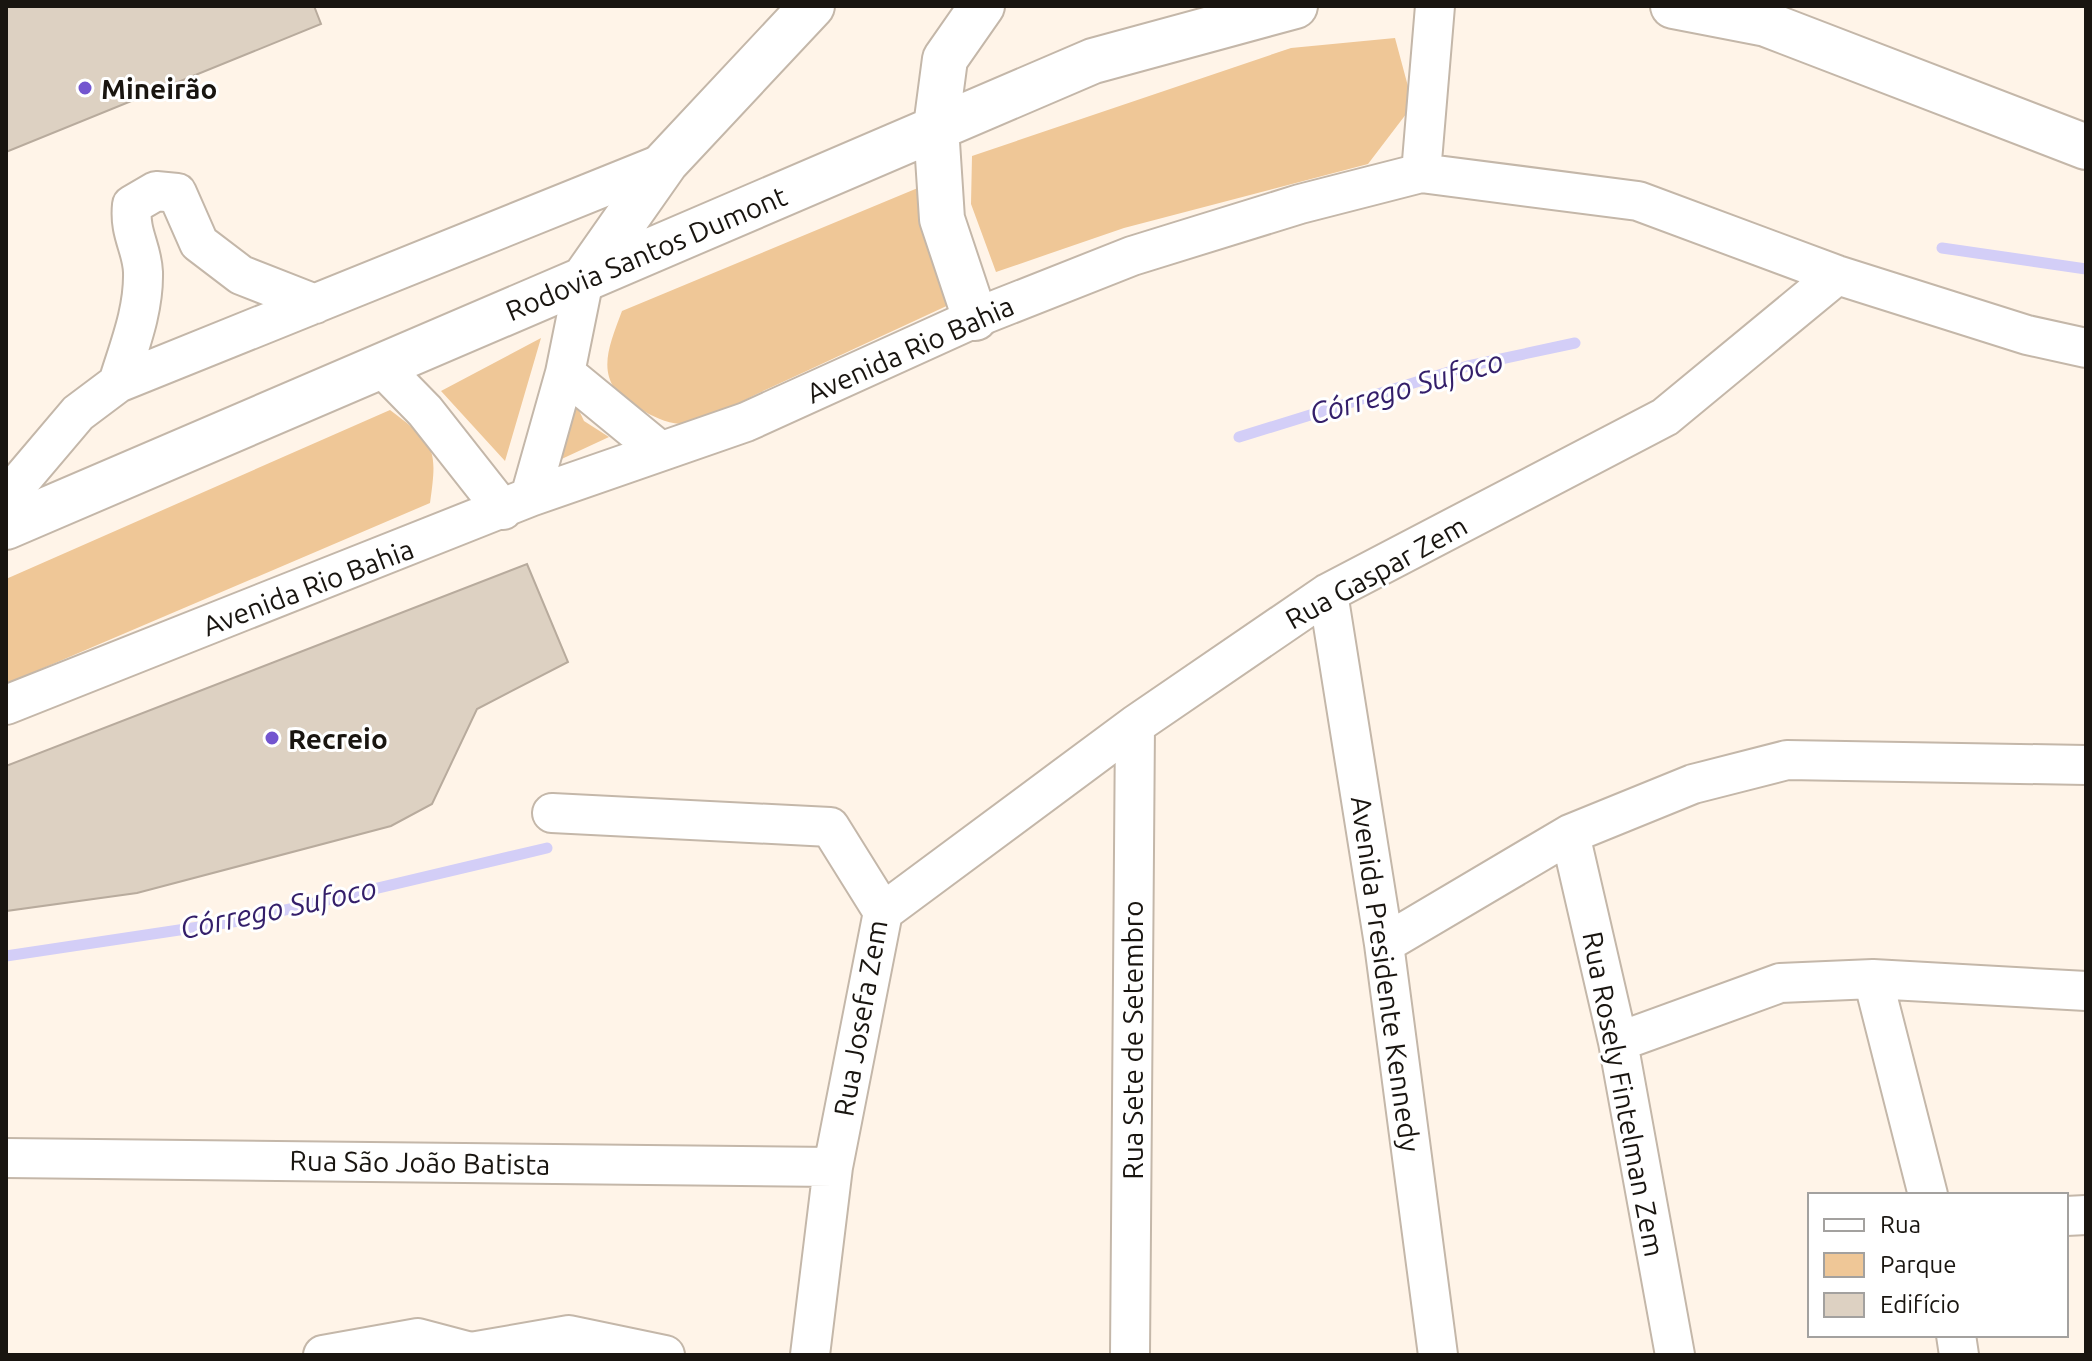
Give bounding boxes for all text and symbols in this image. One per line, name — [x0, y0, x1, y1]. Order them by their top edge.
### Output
place label: Mineirão — [101, 73, 217, 104]
marker: Mineirão — [76, 79, 94, 97]
street label: Rodovia Santos Dumont — [501, 180, 791, 326]
street label: Avenida Rio Bahia — [802, 289, 1018, 409]
water label: Córrego Sufoco — [1305, 343, 1507, 431]
street label: Rua Gaspar Zem — [1280, 509, 1472, 635]
street label: Avenida Rio Bahia — [198, 533, 418, 641]
place label: Recreio — [288, 723, 388, 754]
marker: Recreio — [263, 729, 281, 747]
street label: Avenida Presidente Kennedy — [1346, 794, 1426, 1154]
water label: Córrego Sufoco — [177, 871, 379, 945]
street label: Rua Sete de Setembro — [1117, 900, 1148, 1180]
street label: Rua Josefa Zem — [827, 917, 893, 1119]
street label: Rua Rosely Fintelman Zem — [1577, 929, 1671, 1259]
street label: Rua São João Batista — [289, 1144, 551, 1180]
legend — [1808, 1193, 2068, 1337]
text: Rua — [1880, 1211, 1921, 1238]
text: Parque — [1880, 1251, 1957, 1278]
text: Edifício — [1880, 1291, 1960, 1318]

